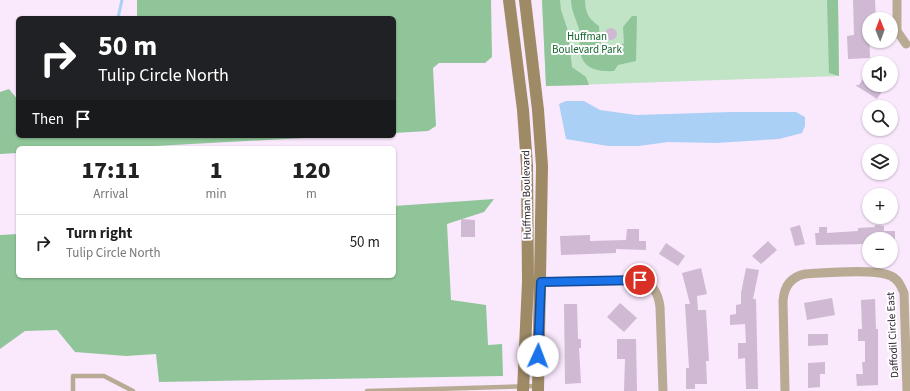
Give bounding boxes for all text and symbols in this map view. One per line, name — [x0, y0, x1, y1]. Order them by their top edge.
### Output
north arrow — [862, 12, 898, 48]
map controls — [862, 12, 898, 268]
text: 50 m — [98, 26, 157, 66]
park label: Huffman Boulevard Park — [552, 29, 622, 57]
icon: right — [32, 32, 84, 84]
button: sound — [862, 56, 898, 92]
text: Tulip Circle North — [98, 63, 229, 88]
button: search — [862, 100, 898, 136]
icon: arrive — [72, 108, 94, 130]
text: Then — [32, 109, 64, 130]
button: layers — [862, 144, 898, 180]
street label: Huffman Boulevard — [518, 150, 535, 240]
text: 17:11 — [81, 153, 140, 188]
text: 1 — [210, 153, 223, 188]
text: 120 — [292, 153, 331, 188]
text: Arrival — [93, 185, 128, 203]
text: min — [206, 185, 227, 203]
text: m — [306, 185, 317, 203]
button: + — [862, 188, 898, 224]
text: Turn right — [66, 223, 132, 244]
icon: right — [32, 232, 54, 254]
text: 50 m — [350, 232, 380, 253]
button: − — [862, 232, 898, 268]
text: Tulip Circle North — [66, 244, 161, 262]
pin — [623, 263, 657, 297]
icon: arrive — [629, 269, 651, 291]
street label: Daffodil Circle East — [883, 291, 902, 378]
position arrow — [517, 335, 559, 377]

